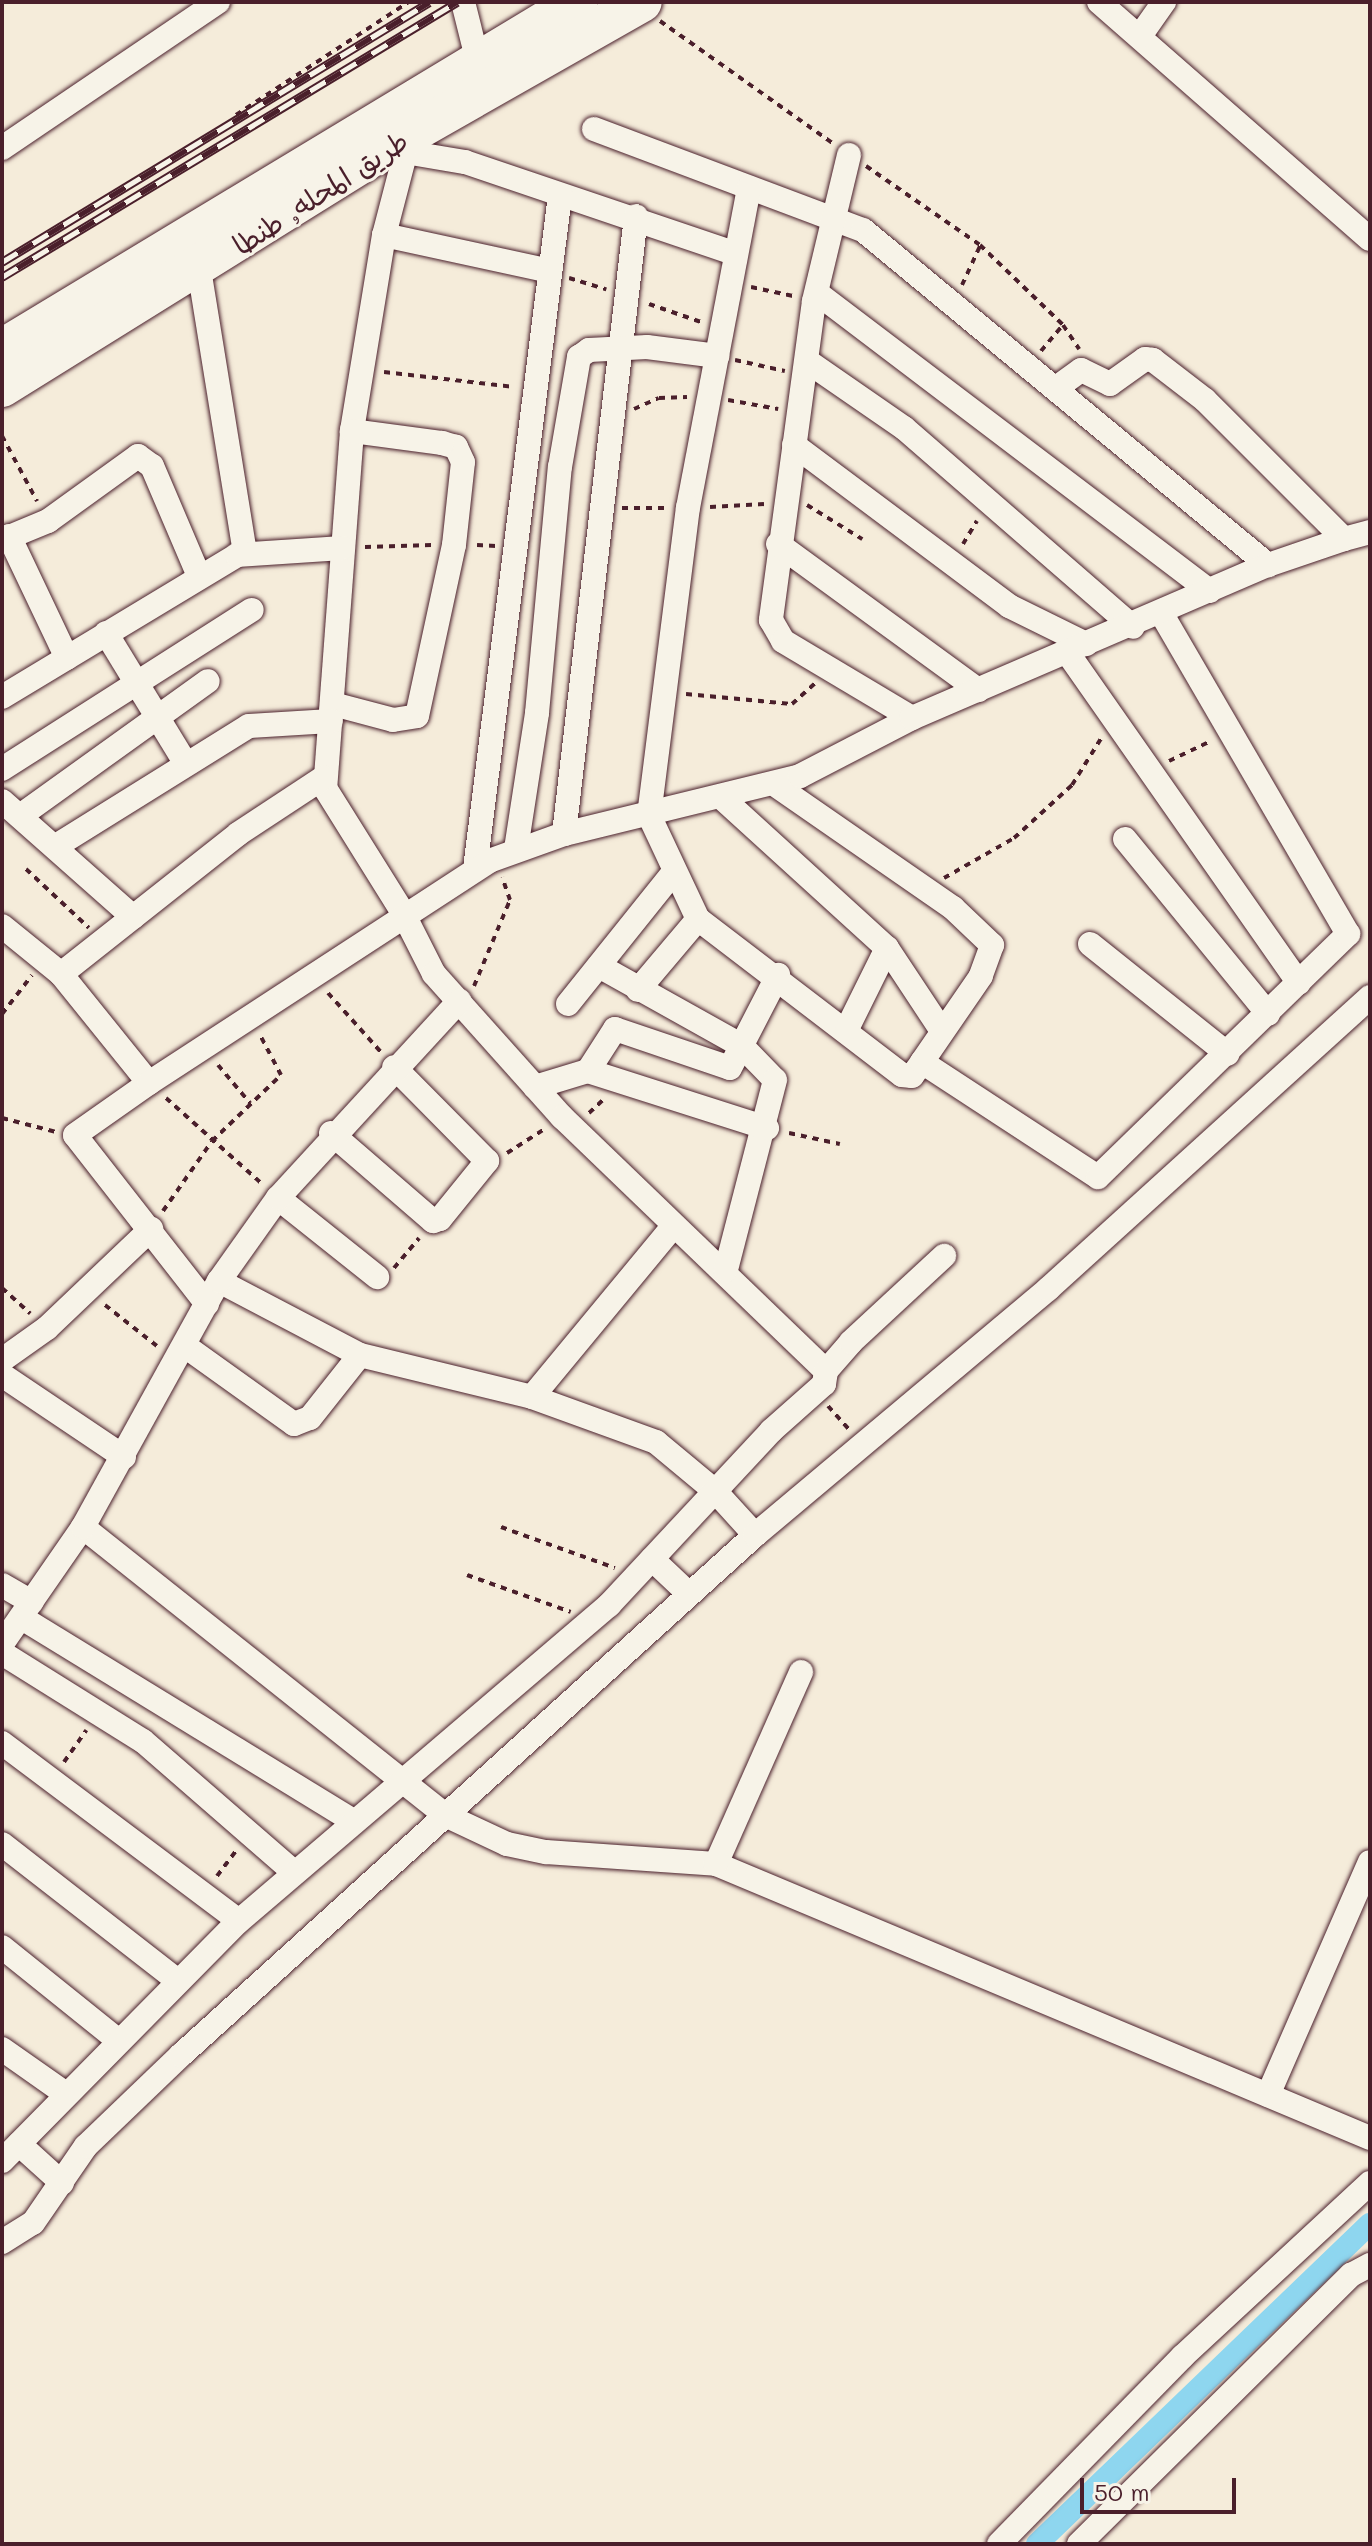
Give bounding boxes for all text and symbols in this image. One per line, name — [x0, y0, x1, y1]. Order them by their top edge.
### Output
street label: طريق المحله, طنطا — [226, 123, 414, 261]
scale bar — [1084, 2462, 1240, 2512]
text: 50 m — [1094, 2476, 1150, 2507]

